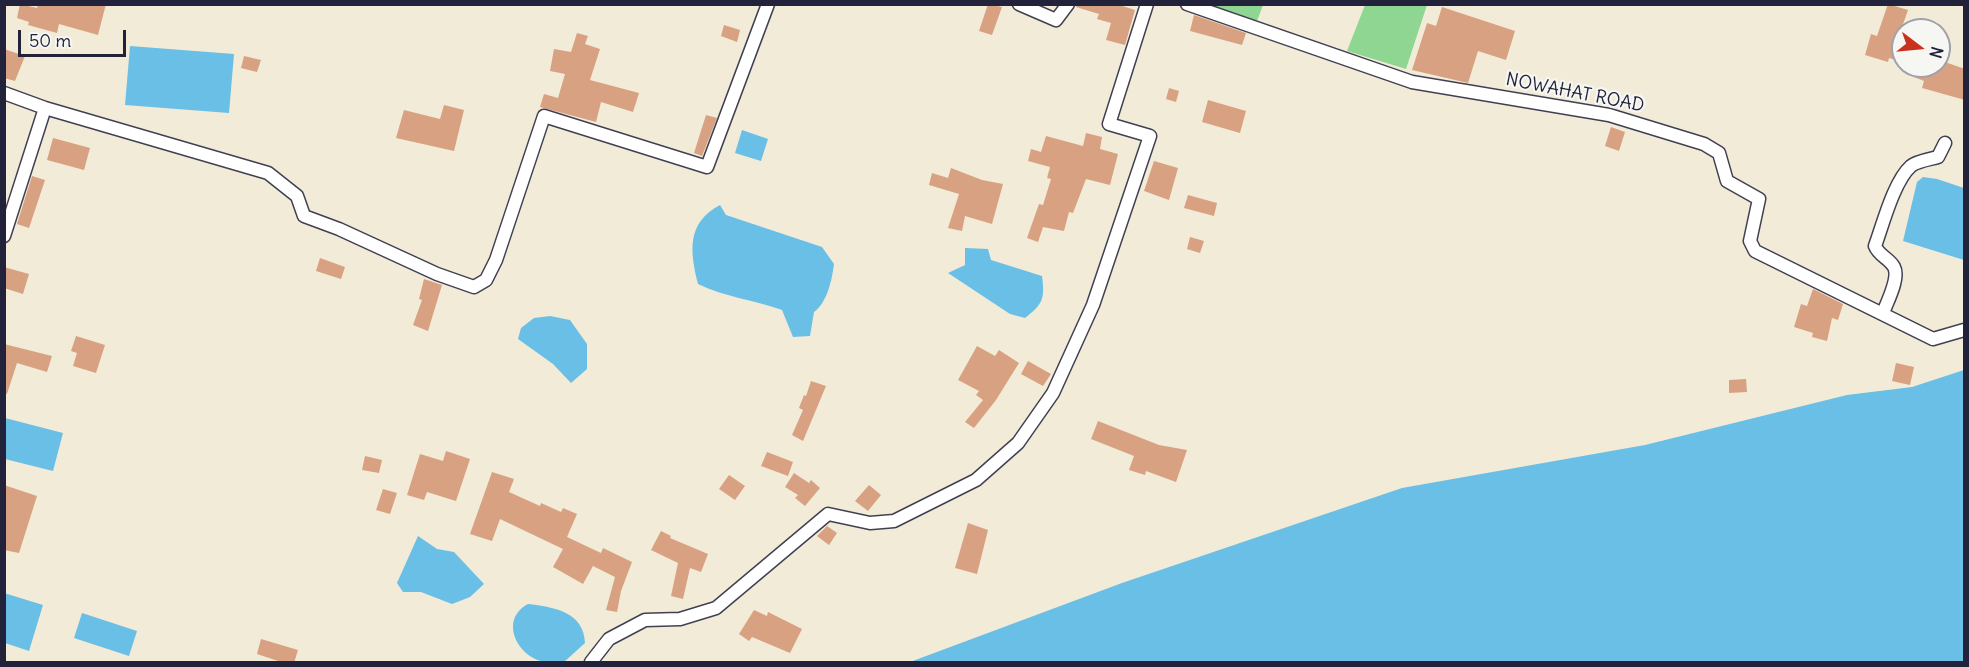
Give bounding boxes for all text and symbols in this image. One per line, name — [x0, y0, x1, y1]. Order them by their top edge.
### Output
scale bar — [21, 18, 129, 56]
north arrow — [1891, 18, 1951, 78]
text: 50 m — [29, 29, 71, 52]
text: N — [1925, 44, 1948, 60]
street label: NOWAHAT ROAD — [1504, 69, 1646, 117]

